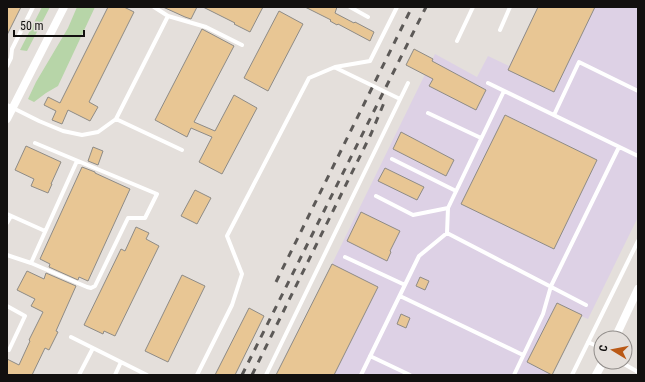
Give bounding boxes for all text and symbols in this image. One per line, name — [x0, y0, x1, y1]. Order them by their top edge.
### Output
scale bar — [14, 12, 84, 38]
text: 50 m — [20, 19, 44, 33]
north arrow — [593, 330, 633, 370]
text: С — [597, 344, 611, 353]

